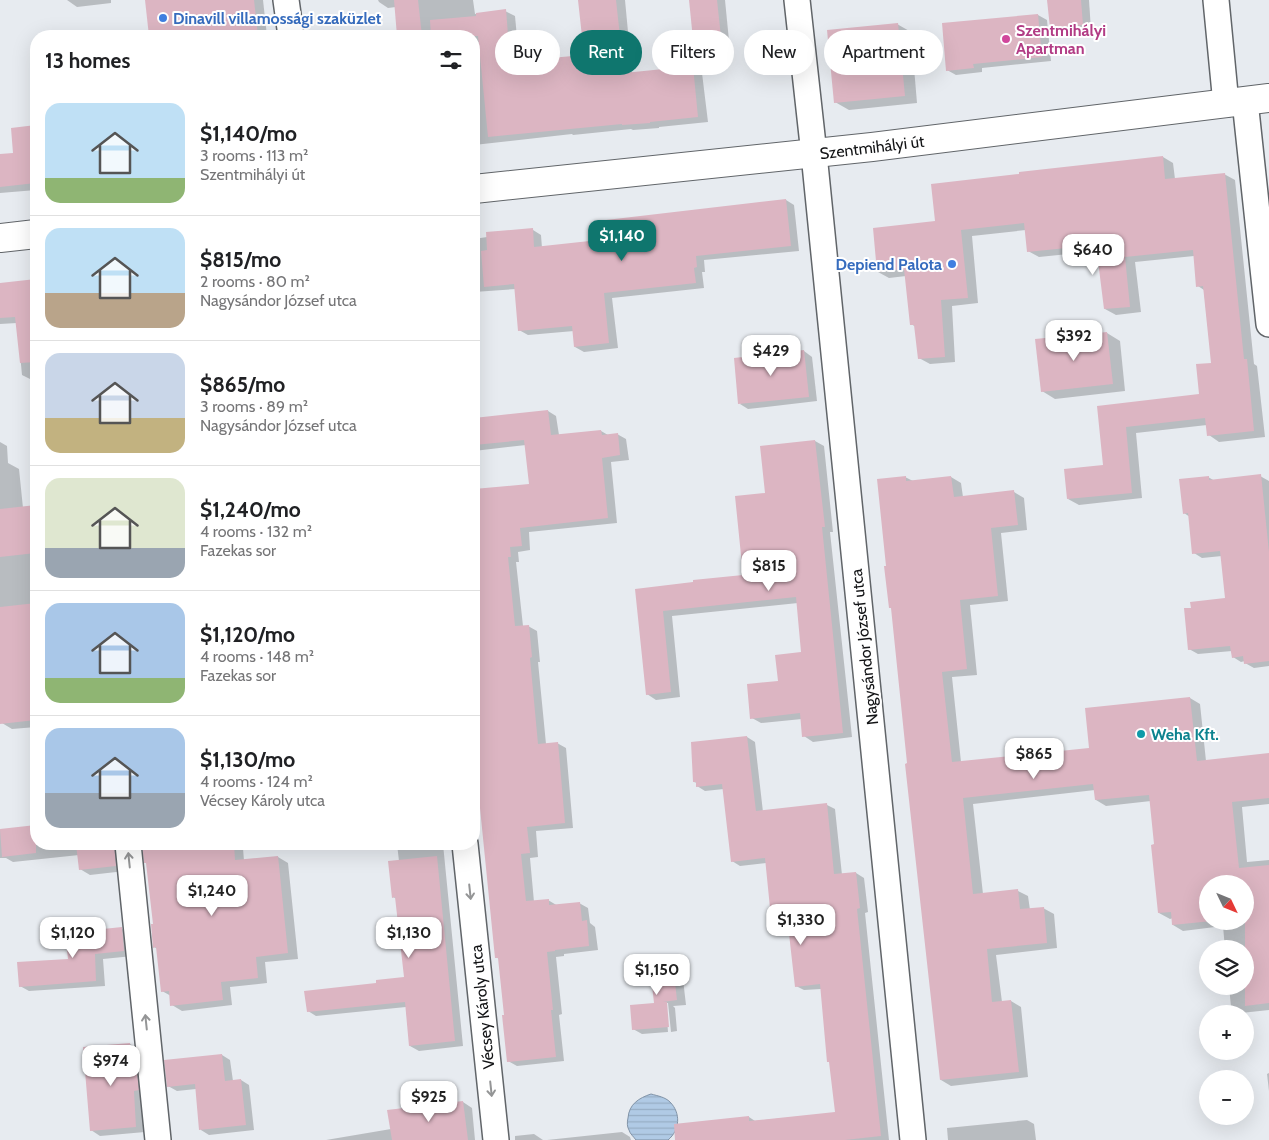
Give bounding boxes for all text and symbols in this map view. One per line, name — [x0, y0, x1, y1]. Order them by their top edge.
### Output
place label: Dinavill villamossági szaküzlet — [173, 9, 382, 28]
marker: Dinavill villamossági szaküzlet — [157, 12, 169, 24]
place label: Szentmihályi Apartman — [1016, 21, 1106, 58]
chip: Buy — [495, 30, 560, 75]
chip: Rent — [570, 30, 642, 75]
chip: Filters — [652, 30, 734, 75]
chip: New — [744, 30, 814, 75]
chip: Apartment — [824, 30, 943, 75]
marker: Szentmihályi Apartman — [1000, 33, 1012, 45]
icon: filters — [437, 46, 465, 74]
text: 13 homes — [45, 48, 130, 73]
text: $1,140/mo — [200, 121, 297, 146]
icon: home — [85, 123, 145, 183]
street label: Szentmihályi út — [819, 132, 926, 163]
text: 3 rooms · 113 m² — [200, 146, 308, 165]
text: Szentmihályi út — [200, 165, 305, 184]
pin: $1,140 — [581, 220, 663, 262]
text: $1,140 — [599, 226, 645, 245]
pin: $640 — [1063, 234, 1123, 276]
text: $640 — [1073, 240, 1113, 259]
text: $815/mo — [200, 247, 281, 272]
icon: home — [85, 248, 145, 308]
place label: Depiend Palota — [836, 255, 942, 274]
marker: Depiend Palota — [946, 258, 958, 270]
text: 2 rooms · 80 m² — [200, 272, 310, 291]
text: Nagysándor József utca — [200, 291, 357, 310]
pin: $392 — [1044, 320, 1104, 362]
text: $392 — [1056, 326, 1092, 345]
pin: $429 — [741, 334, 801, 377]
text: $429 — [753, 341, 789, 360]
text: $865/mo — [200, 372, 285, 397]
icon: home — [85, 373, 145, 433]
text: 3 rooms · 89 m² — [200, 397, 308, 416]
text: Nagysándor József utca — [200, 416, 357, 435]
text: $1,240/mo — [200, 497, 301, 522]
icon: home — [85, 498, 145, 558]
text: 4 rooms · 132 m² — [200, 522, 312, 541]
text: Fazekas sor — [200, 541, 276, 560]
pin: $815 — [739, 550, 799, 592]
text: $815 — [752, 556, 786, 575]
street label: Nagysándor József utca — [847, 568, 882, 726]
text: $1,120/mo — [200, 622, 295, 647]
icon: home — [85, 623, 145, 683]
text: 4 rooms · 148 m² — [200, 647, 314, 666]
text: Fazekas sor — [200, 666, 276, 685]
place label: Weha Kft. — [1151, 725, 1219, 744]
marker: Weha Kft. — [1135, 728, 1147, 740]
pin: $865 — [1004, 738, 1064, 780]
text: $865 — [1016, 744, 1052, 763]
text: $1,130/mo — [200, 747, 295, 772]
icon: home — [85, 748, 145, 808]
text: 4 rooms · 124 m² — [200, 772, 313, 791]
text: Vécsey Károly utca — [200, 791, 325, 810]
one-way arrow — [125, 853, 134, 869]
pin: $1,240 — [171, 874, 253, 917]
north arrow — [1199, 875, 1254, 930]
map controls — [1199, 875, 1254, 1125]
text: $1,240 — [188, 881, 236, 900]
one-way arrow — [465, 884, 475, 900]
pin: $1,330 — [760, 904, 842, 946]
text: $1,330 — [777, 910, 825, 929]
pin: $1,120 — [32, 916, 114, 959]
pin: $1,130 — [368, 916, 450, 959]
text: $1,120 — [51, 923, 95, 942]
text: $1,130 — [387, 923, 431, 942]
button: layers — [1199, 940, 1254, 995]
street label: Vécsey Károly utca — [466, 943, 498, 1070]
pin: $1,150 — [616, 954, 698, 996]
text: $1,150 — [635, 960, 679, 979]
button: + — [1199, 1005, 1254, 1060]
one-way arrow — [141, 1014, 151, 1030]
pin: $974 — [81, 1044, 141, 1087]
text: $974 — [93, 1051, 129, 1070]
button: − — [1199, 1070, 1254, 1125]
pin: $925 — [399, 1080, 459, 1123]
one-way arrow — [486, 1080, 496, 1096]
text: $925 — [411, 1087, 447, 1106]

